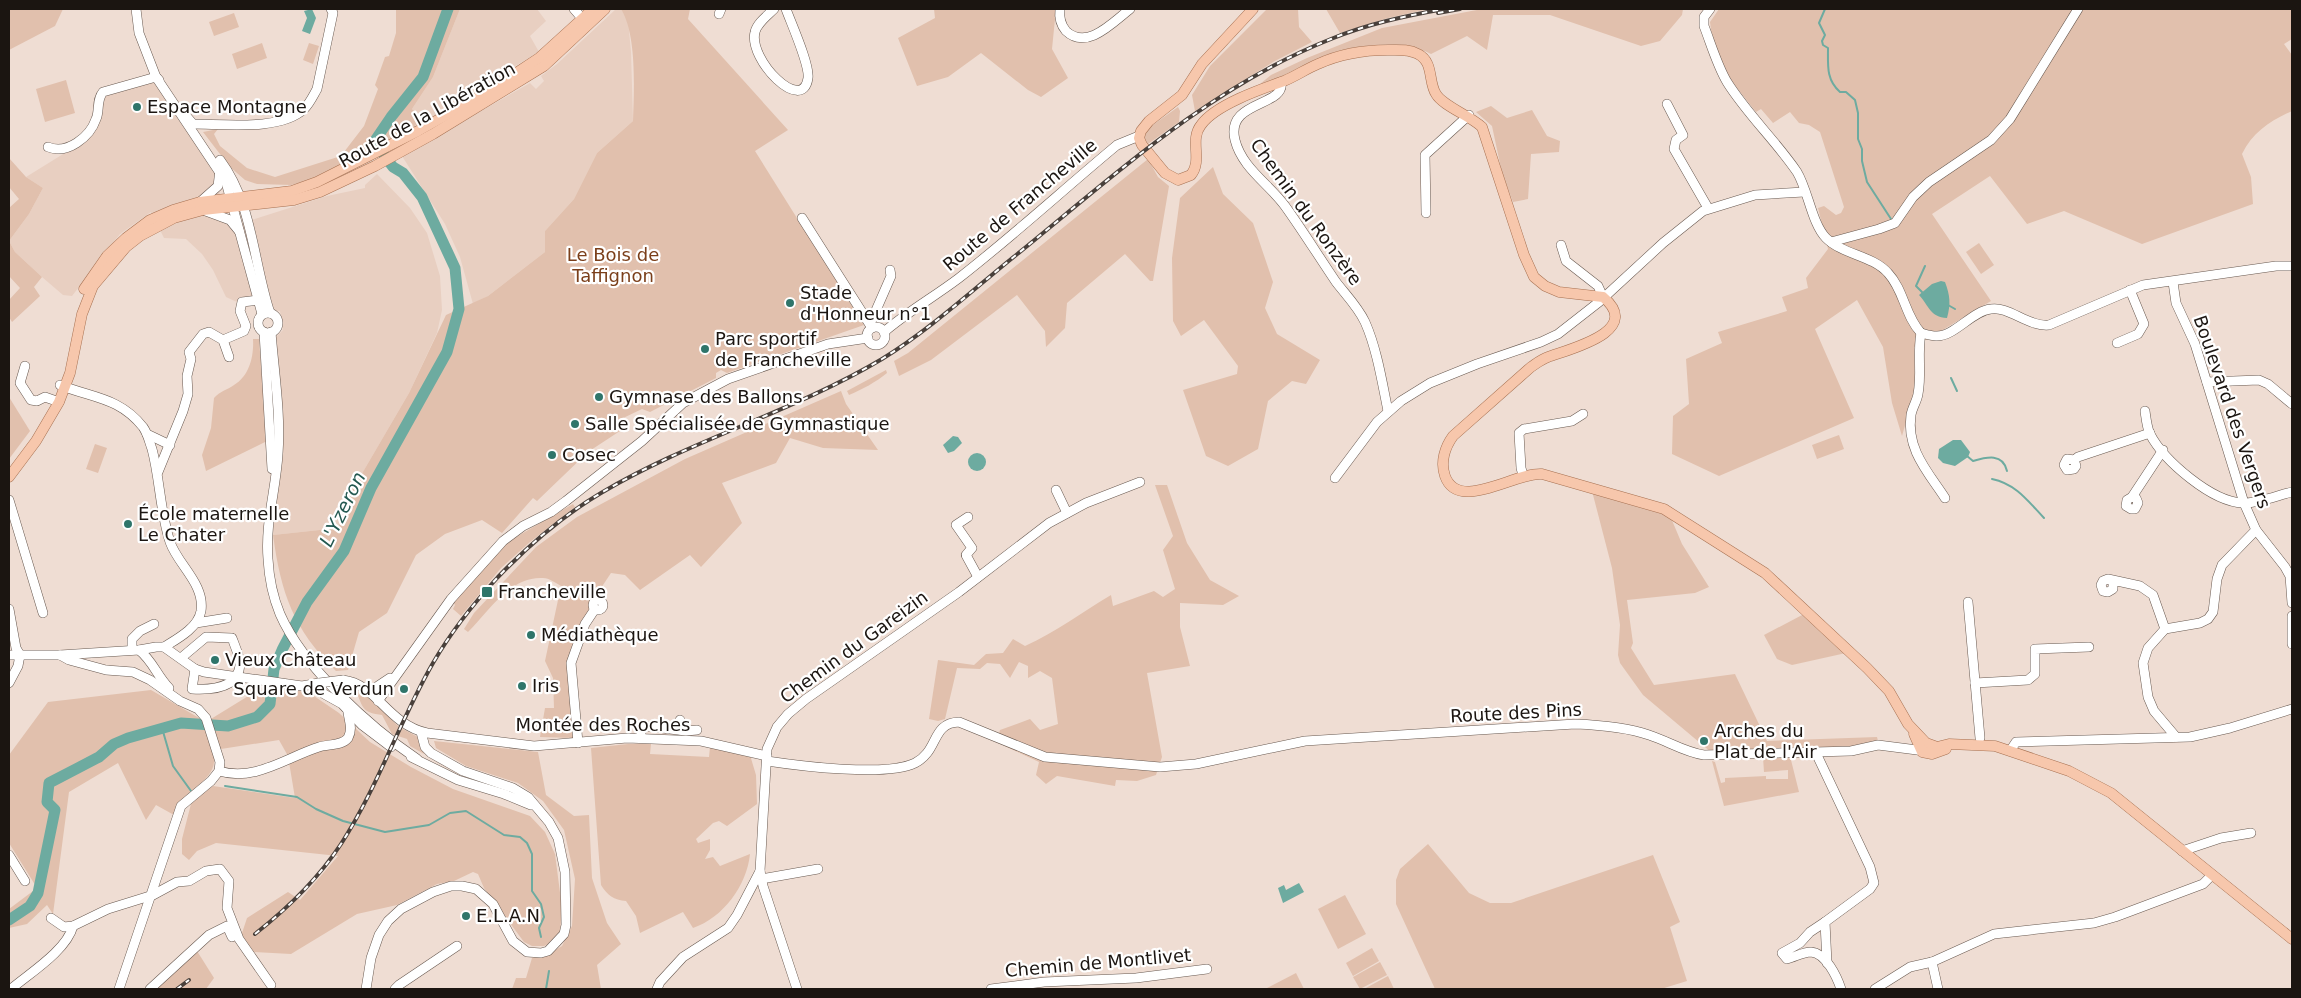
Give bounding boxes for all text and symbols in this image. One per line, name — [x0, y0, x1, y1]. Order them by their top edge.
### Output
street label: Route de la Libération — [335, 57, 519, 172]
place label: Espace Montagne — [147, 96, 307, 117]
marker: Espace Montagne — [131, 101, 143, 113]
street label: Route de Francheville — [939, 134, 1101, 275]
street label: Chemin du Ronzère — [1246, 134, 1367, 289]
park label: Le Bois de Taffignon — [567, 244, 659, 286]
place label: Stade d'Honneur n°1 — [800, 282, 931, 324]
marker: Stade d'Honneur n°1 — [784, 297, 796, 309]
street label: Boulevard des Vergers — [2190, 313, 2275, 511]
place label: Parc sportif de Francheville — [715, 328, 851, 370]
marker: Parc sportif de Francheville — [699, 343, 711, 355]
place label: Gymnase des Ballons — [609, 386, 803, 407]
marker: Gymnase des Ballons — [593, 391, 605, 403]
place label: Salle Spécialisée de Gymnastique — [585, 413, 890, 434]
marker: Salle Spécialisée de Gymnastique — [569, 418, 581, 430]
place label: Cosec — [562, 444, 616, 465]
marker: Cosec — [546, 449, 558, 461]
water label: L'Yzeron — [314, 468, 370, 550]
place label: École maternelle Le Chater — [138, 503, 289, 545]
marker: École maternelle Le Chater — [122, 518, 134, 530]
place label: Francheville — [498, 581, 606, 602]
marker: Francheville — [480, 585, 494, 599]
street label: Chemin du Gareizin — [776, 586, 932, 707]
place label: Médiathèque — [541, 624, 659, 645]
marker: Médiathèque — [525, 629, 537, 641]
place label: Vieux Château — [225, 649, 356, 670]
marker: Vieux Château — [209, 654, 221, 666]
place label: Iris — [532, 675, 559, 696]
place label: Square de Verdun — [233, 678, 394, 699]
marker: Iris — [516, 680, 528, 692]
marker: Square de Verdun — [398, 683, 410, 695]
street label: Route des Pins — [1450, 699, 1582, 726]
street label: Montée des Roches — [516, 714, 690, 735]
place label: Arches du Plat de l'Air — [1714, 720, 1817, 762]
marker: Arches du Plat de l'Air — [1698, 735, 1710, 747]
place label: E.L.A.N — [476, 905, 540, 926]
marker: E.L.A.N — [460, 910, 472, 922]
street label: Chemin de Montlivet — [1004, 944, 1192, 981]

